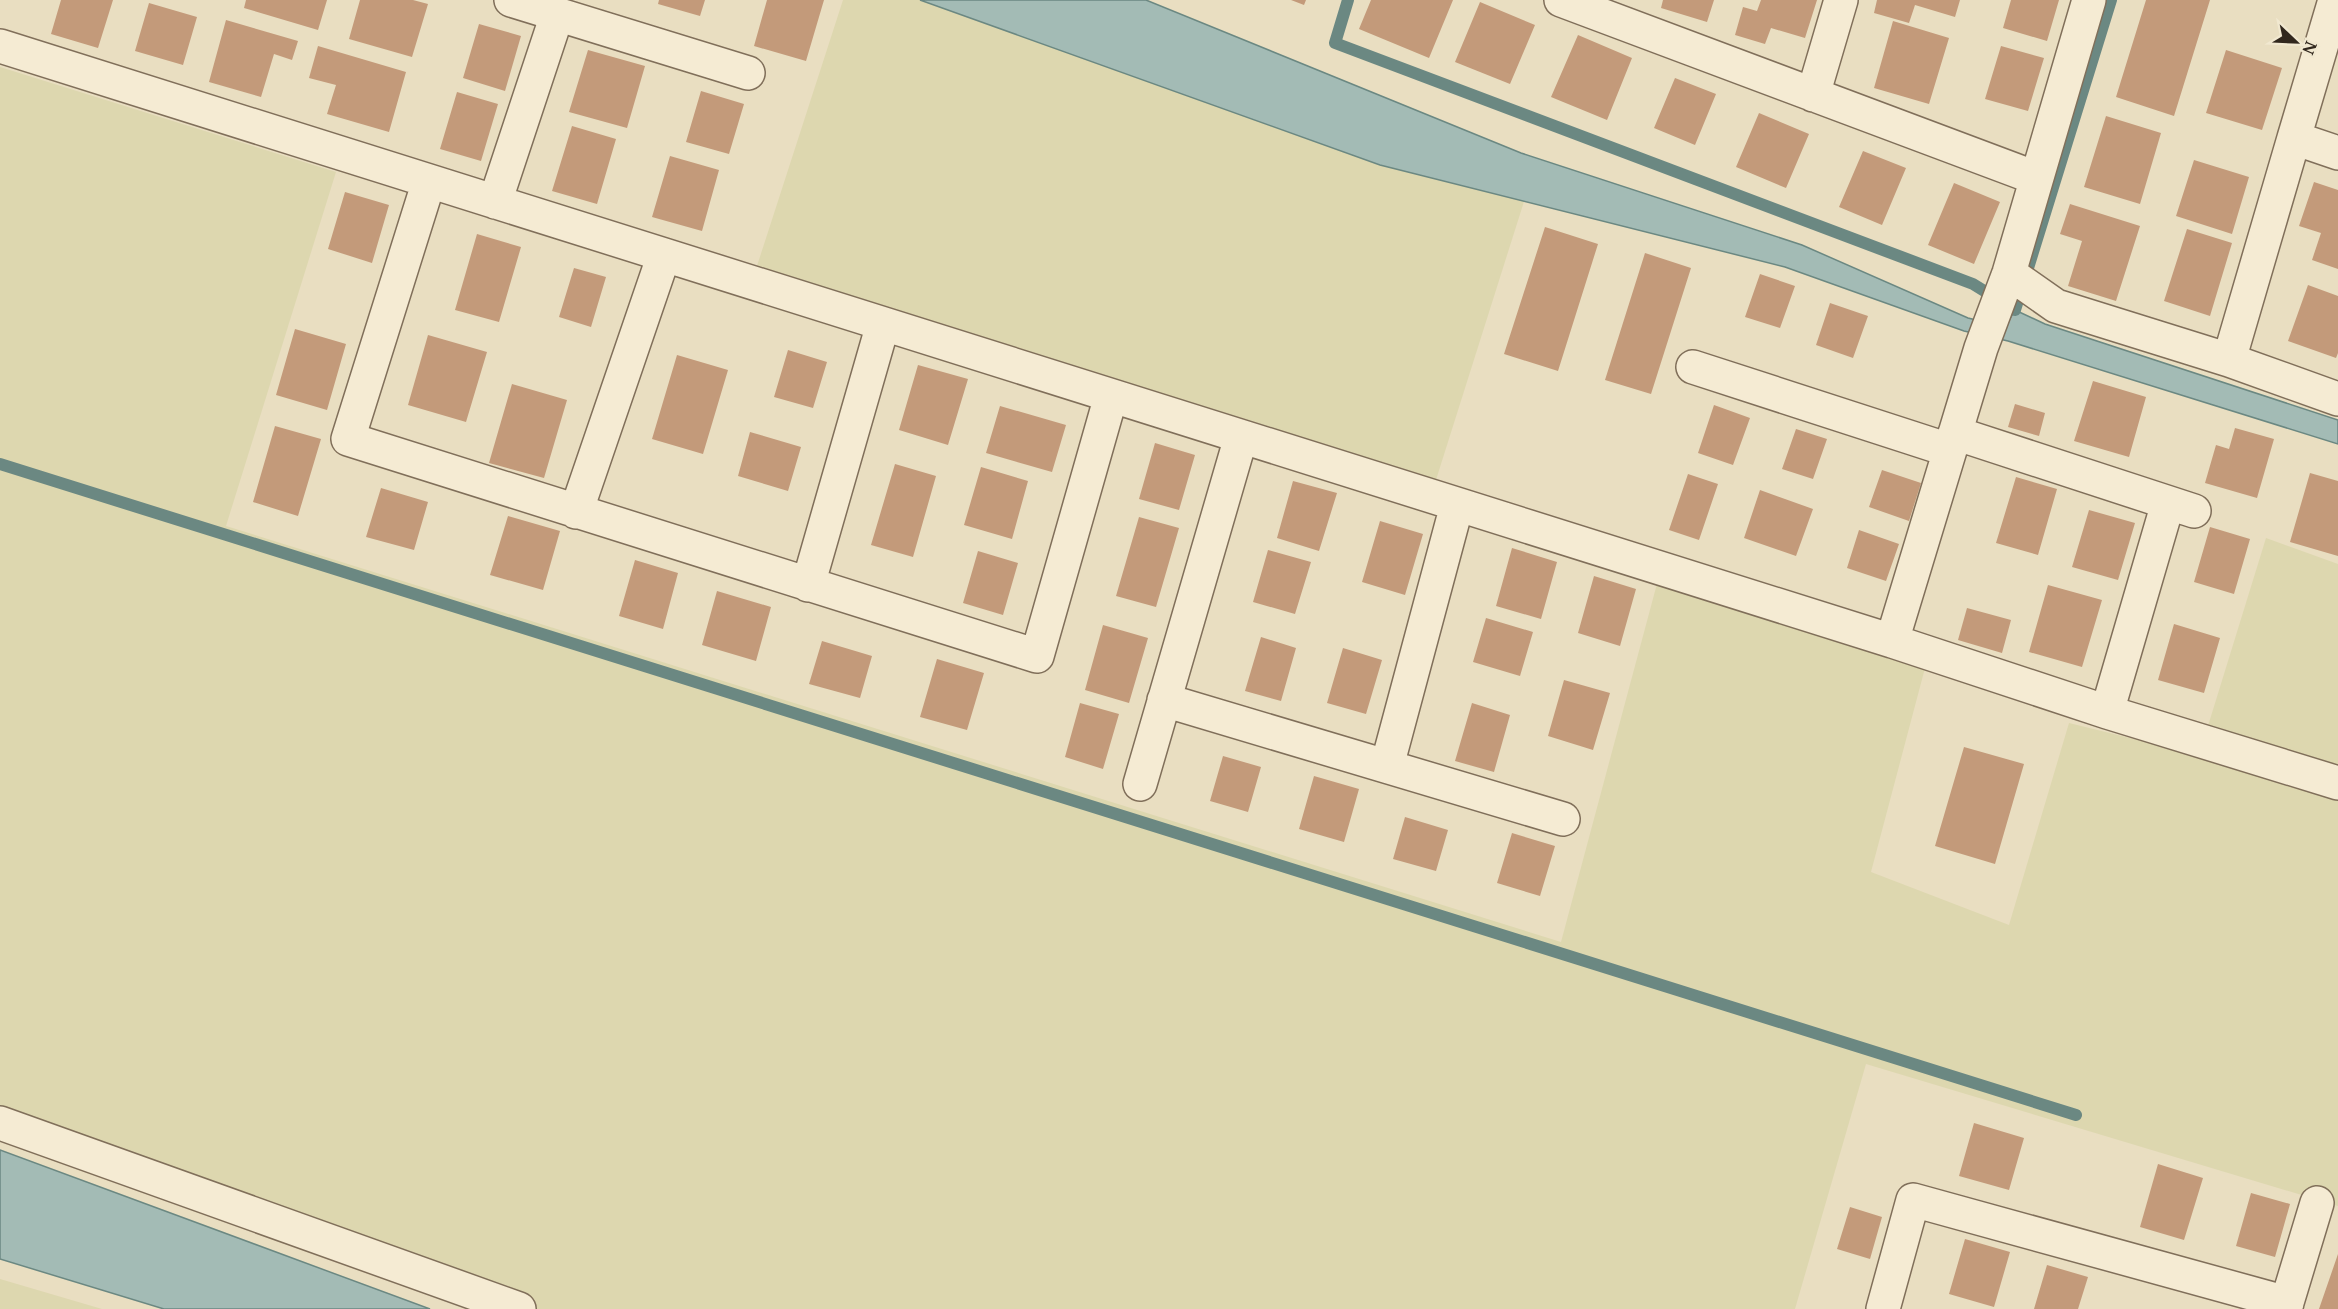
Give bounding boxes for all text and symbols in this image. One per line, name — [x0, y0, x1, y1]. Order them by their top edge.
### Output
north arrow — [2266, 12, 2326, 72]
text: N — [2297, 38, 2322, 58]

